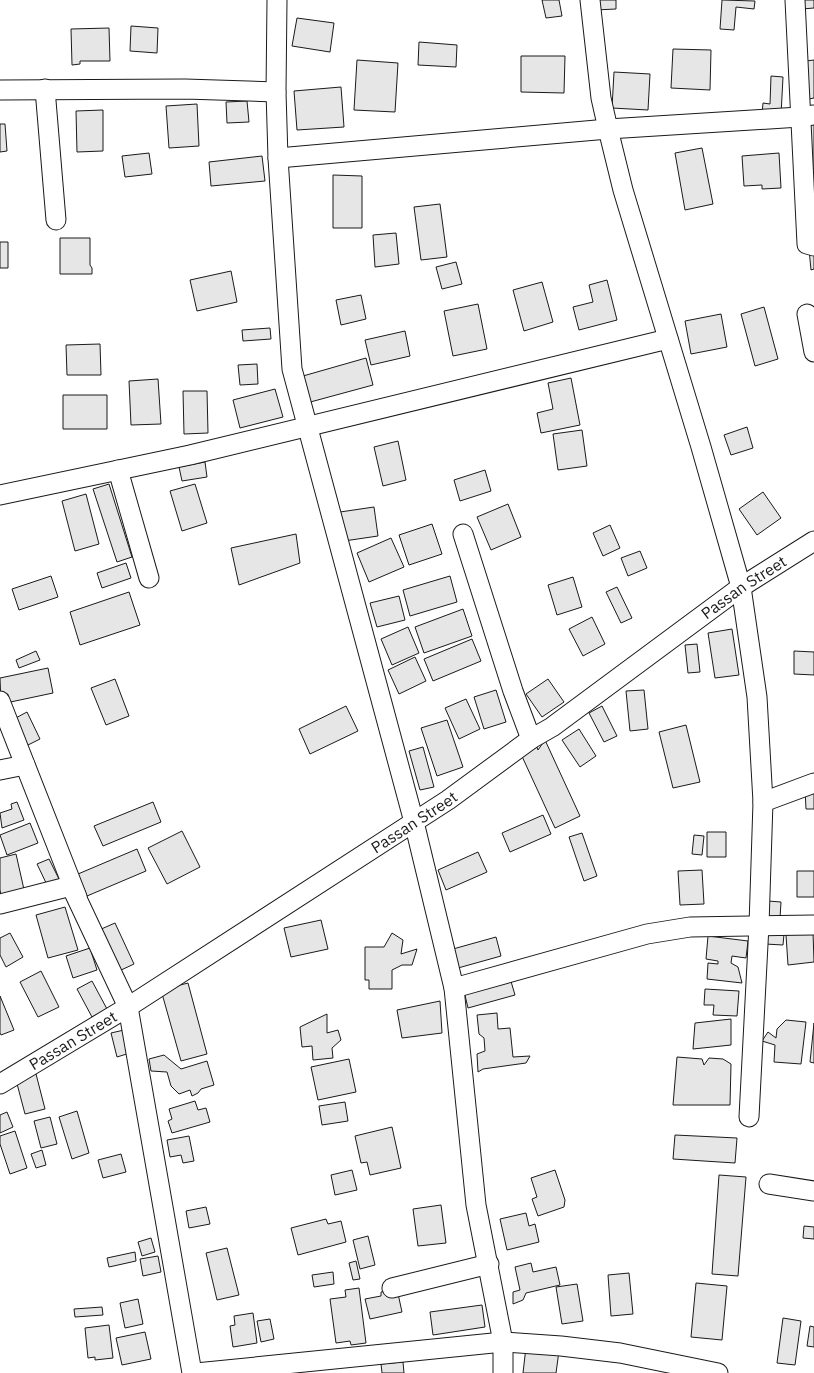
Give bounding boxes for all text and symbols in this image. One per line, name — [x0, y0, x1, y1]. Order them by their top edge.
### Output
street label: Passan Street — [697, 551, 790, 623]
street label: Passan Street — [367, 787, 461, 857]
street label: Passan Street — [25, 1006, 120, 1074]

